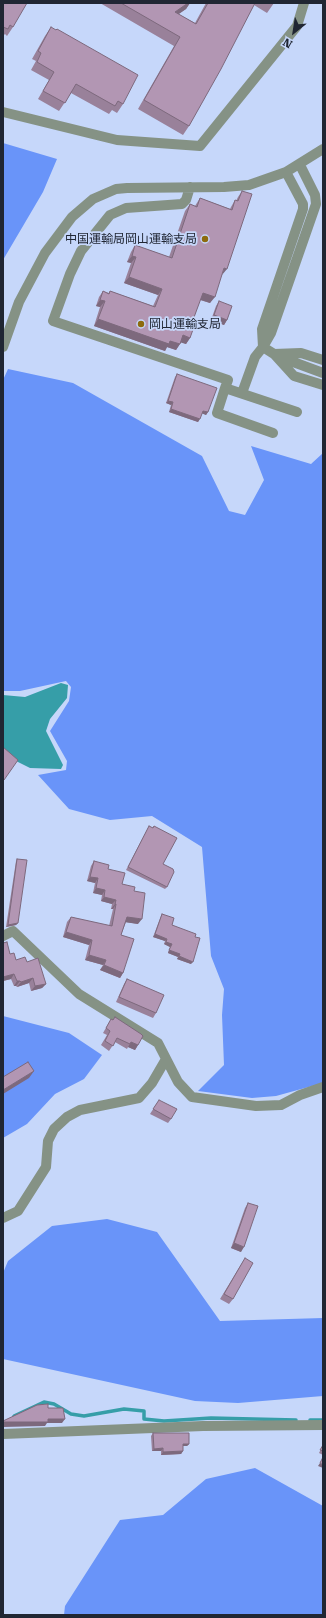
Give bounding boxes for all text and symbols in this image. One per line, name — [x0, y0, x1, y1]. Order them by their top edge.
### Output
north arrow — [274, 12, 314, 52]
text: N — [281, 35, 295, 51]
place label: 中国運輸局岡山運輸支局 — [65, 232, 197, 246]
marker: 中国運輸局岡山運輸支局 — [200, 234, 210, 244]
place label: 岡山運輸支局 — [149, 317, 221, 331]
marker: 岡山運輸支局 — [136, 319, 146, 329]

